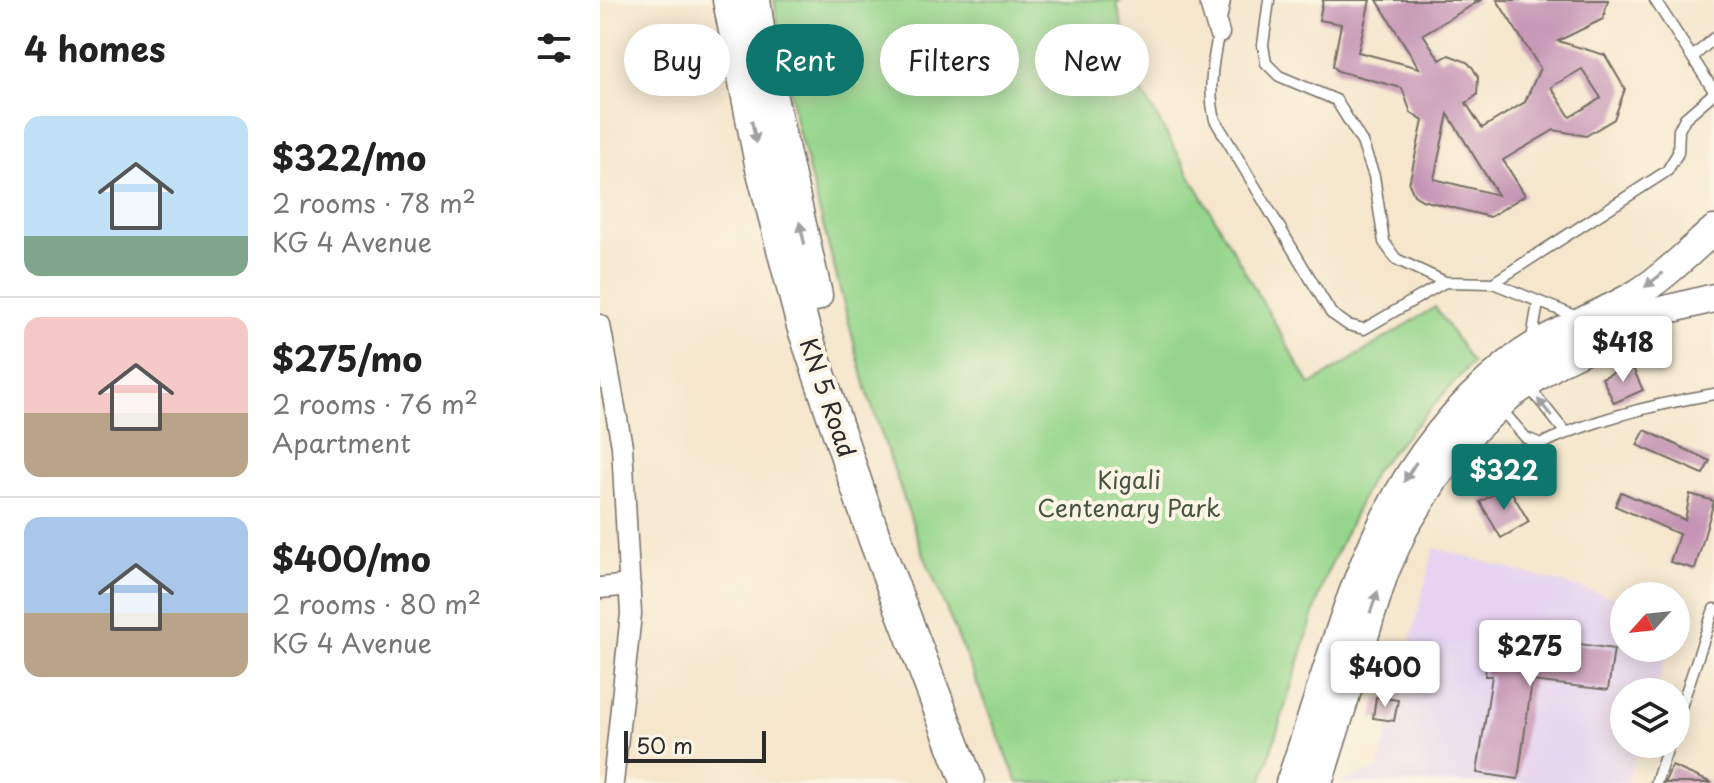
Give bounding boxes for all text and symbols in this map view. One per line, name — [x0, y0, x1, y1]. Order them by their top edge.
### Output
text: 4 homes — [24, 22, 166, 74]
chip: Buy — [624, 24, 730, 96]
chip: Rent — [746, 24, 864, 96]
chip: Filters — [880, 24, 1019, 96]
chip: New — [1035, 24, 1149, 96]
icon: filters — [532, 26, 576, 70]
one-way arrow — [748, 119, 761, 144]
text: $322/mo — [272, 131, 426, 183]
icon: home — [88, 148, 184, 244]
text: 2 rooms · 78 m² — [272, 183, 476, 222]
one-way arrow — [795, 221, 808, 246]
text: KG 4 Avenue — [272, 222, 432, 261]
one-way arrow — [1644, 271, 1664, 288]
pin: $418 — [1576, 316, 1670, 384]
text: $418 — [1592, 322, 1654, 361]
text: $275/mo — [272, 332, 422, 384]
street label: KN 5 Road — [792, 333, 866, 462]
icon: home — [88, 349, 184, 445]
text: 2 rooms · 76 m² — [272, 384, 478, 423]
one-way arrow — [1538, 398, 1554, 418]
text: Apartment — [272, 423, 411, 462]
pin: $322 — [1457, 444, 1551, 512]
text: $322 — [1470, 450, 1538, 489]
park label: Kigali Centenary Park — [1037, 461, 1221, 525]
one-way arrow — [1404, 461, 1418, 483]
text: $400/mo — [272, 532, 431, 584]
icon: home — [88, 549, 184, 645]
north arrow — [1610, 582, 1690, 662]
map controls — [1610, 582, 1690, 758]
text: 2 rooms · 80 m² — [272, 584, 481, 623]
one-way arrow — [1369, 589, 1381, 613]
pin: $275 — [1483, 620, 1577, 688]
text: KG 4 Avenue — [272, 623, 432, 662]
text: $275 — [1497, 626, 1563, 665]
pin: $400 — [1338, 641, 1432, 709]
text: $400 — [1349, 647, 1421, 686]
button: layers — [1610, 678, 1690, 758]
scale bar — [624, 727, 766, 763]
text: 50 m — [636, 728, 693, 761]

